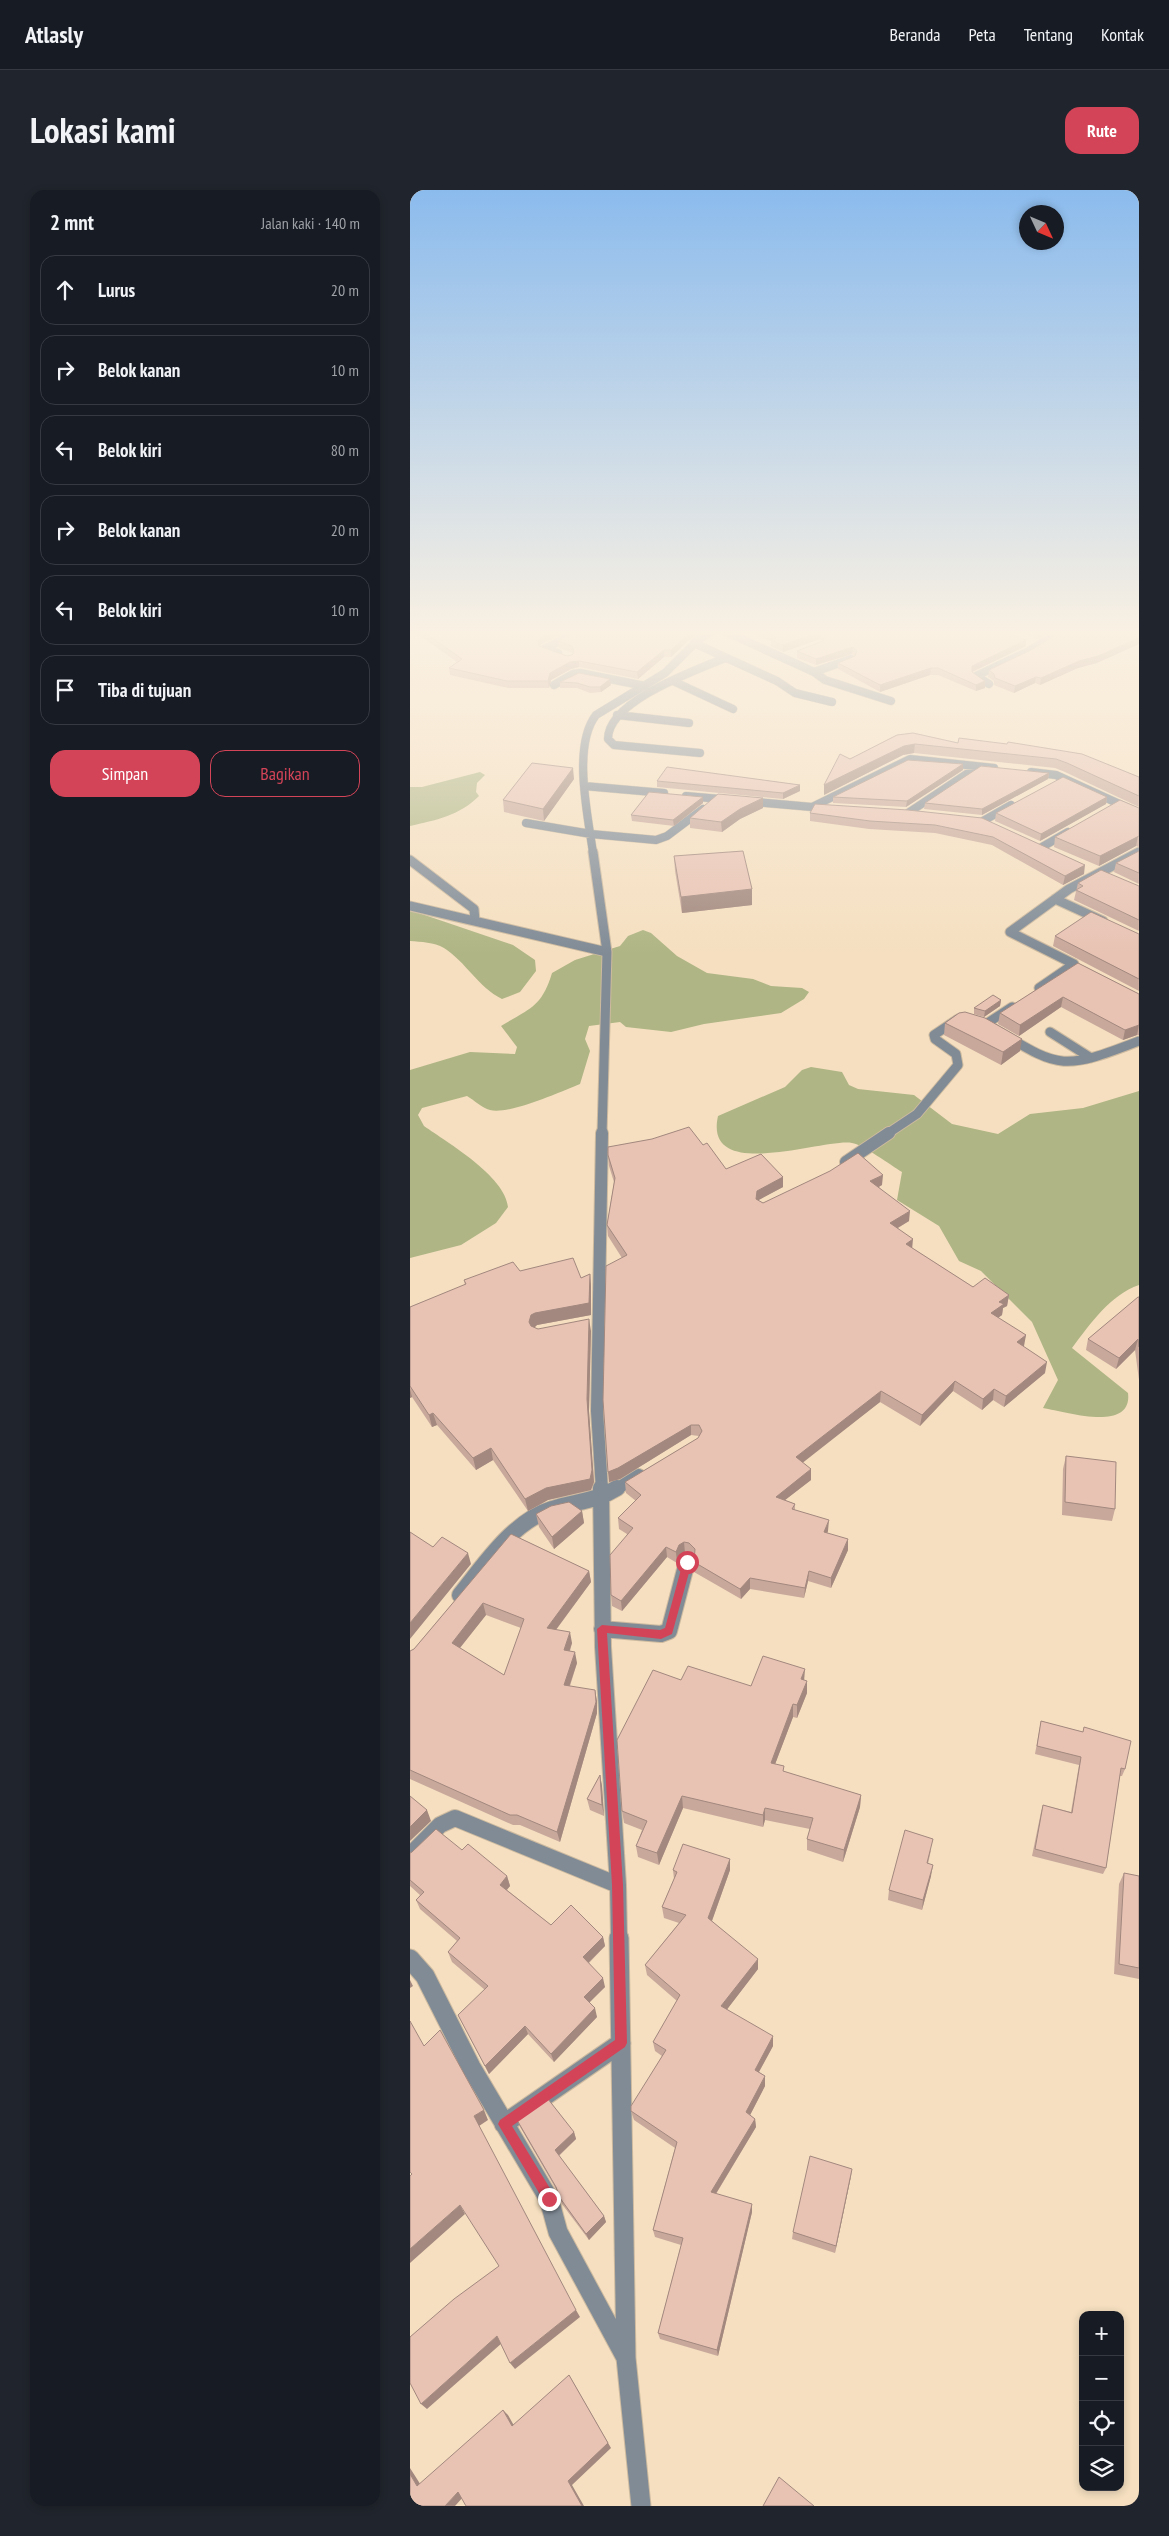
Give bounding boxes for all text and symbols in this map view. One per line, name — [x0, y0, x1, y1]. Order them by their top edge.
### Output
text: Atlasly — [25, 19, 83, 50]
text: Beranda — [890, 23, 940, 46]
text: Peta — [968, 23, 996, 46]
text: Tentang — [1024, 23, 1073, 46]
text: Kontak — [1101, 23, 1144, 46]
text: Lokasi kami — [30, 107, 176, 153]
button: Rute — [1065, 107, 1139, 154]
north arrow — [1019, 205, 1064, 250]
text: 2 mnt — [50, 209, 94, 236]
text: Jalan kaki · 140 m — [261, 213, 360, 233]
icon: ahead — [51, 276, 79, 304]
text: Lurus — [98, 278, 135, 302]
text: 20 m — [331, 280, 359, 300]
icon: right — [51, 356, 79, 384]
text: Belok kanan — [98, 358, 180, 382]
text: 10 m — [331, 360, 359, 380]
icon: left — [51, 436, 79, 464]
text: Belok kiri — [98, 438, 162, 462]
text: 80 m — [331, 440, 359, 460]
icon: right — [51, 516, 79, 544]
text: Belok kanan — [98, 518, 180, 542]
text: 20 m — [331, 520, 359, 540]
icon: left — [51, 596, 79, 624]
text: Belok kiri — [98, 598, 162, 622]
text: 10 m — [331, 600, 359, 620]
icon: arrive — [51, 676, 79, 704]
text: Tiba di tujuan — [98, 678, 191, 702]
button: Simpan — [50, 750, 200, 797]
button: Bagikan — [210, 750, 360, 797]
route start — [676, 1551, 699, 1574]
route end — [538, 2188, 561, 2211]
map controls — [1079, 2311, 1124, 2491]
button: + — [1079, 2311, 1124, 2356]
button: − — [1079, 2356, 1124, 2401]
button: locate — [1079, 2401, 1124, 2446]
button: layers — [1079, 2446, 1124, 2491]

